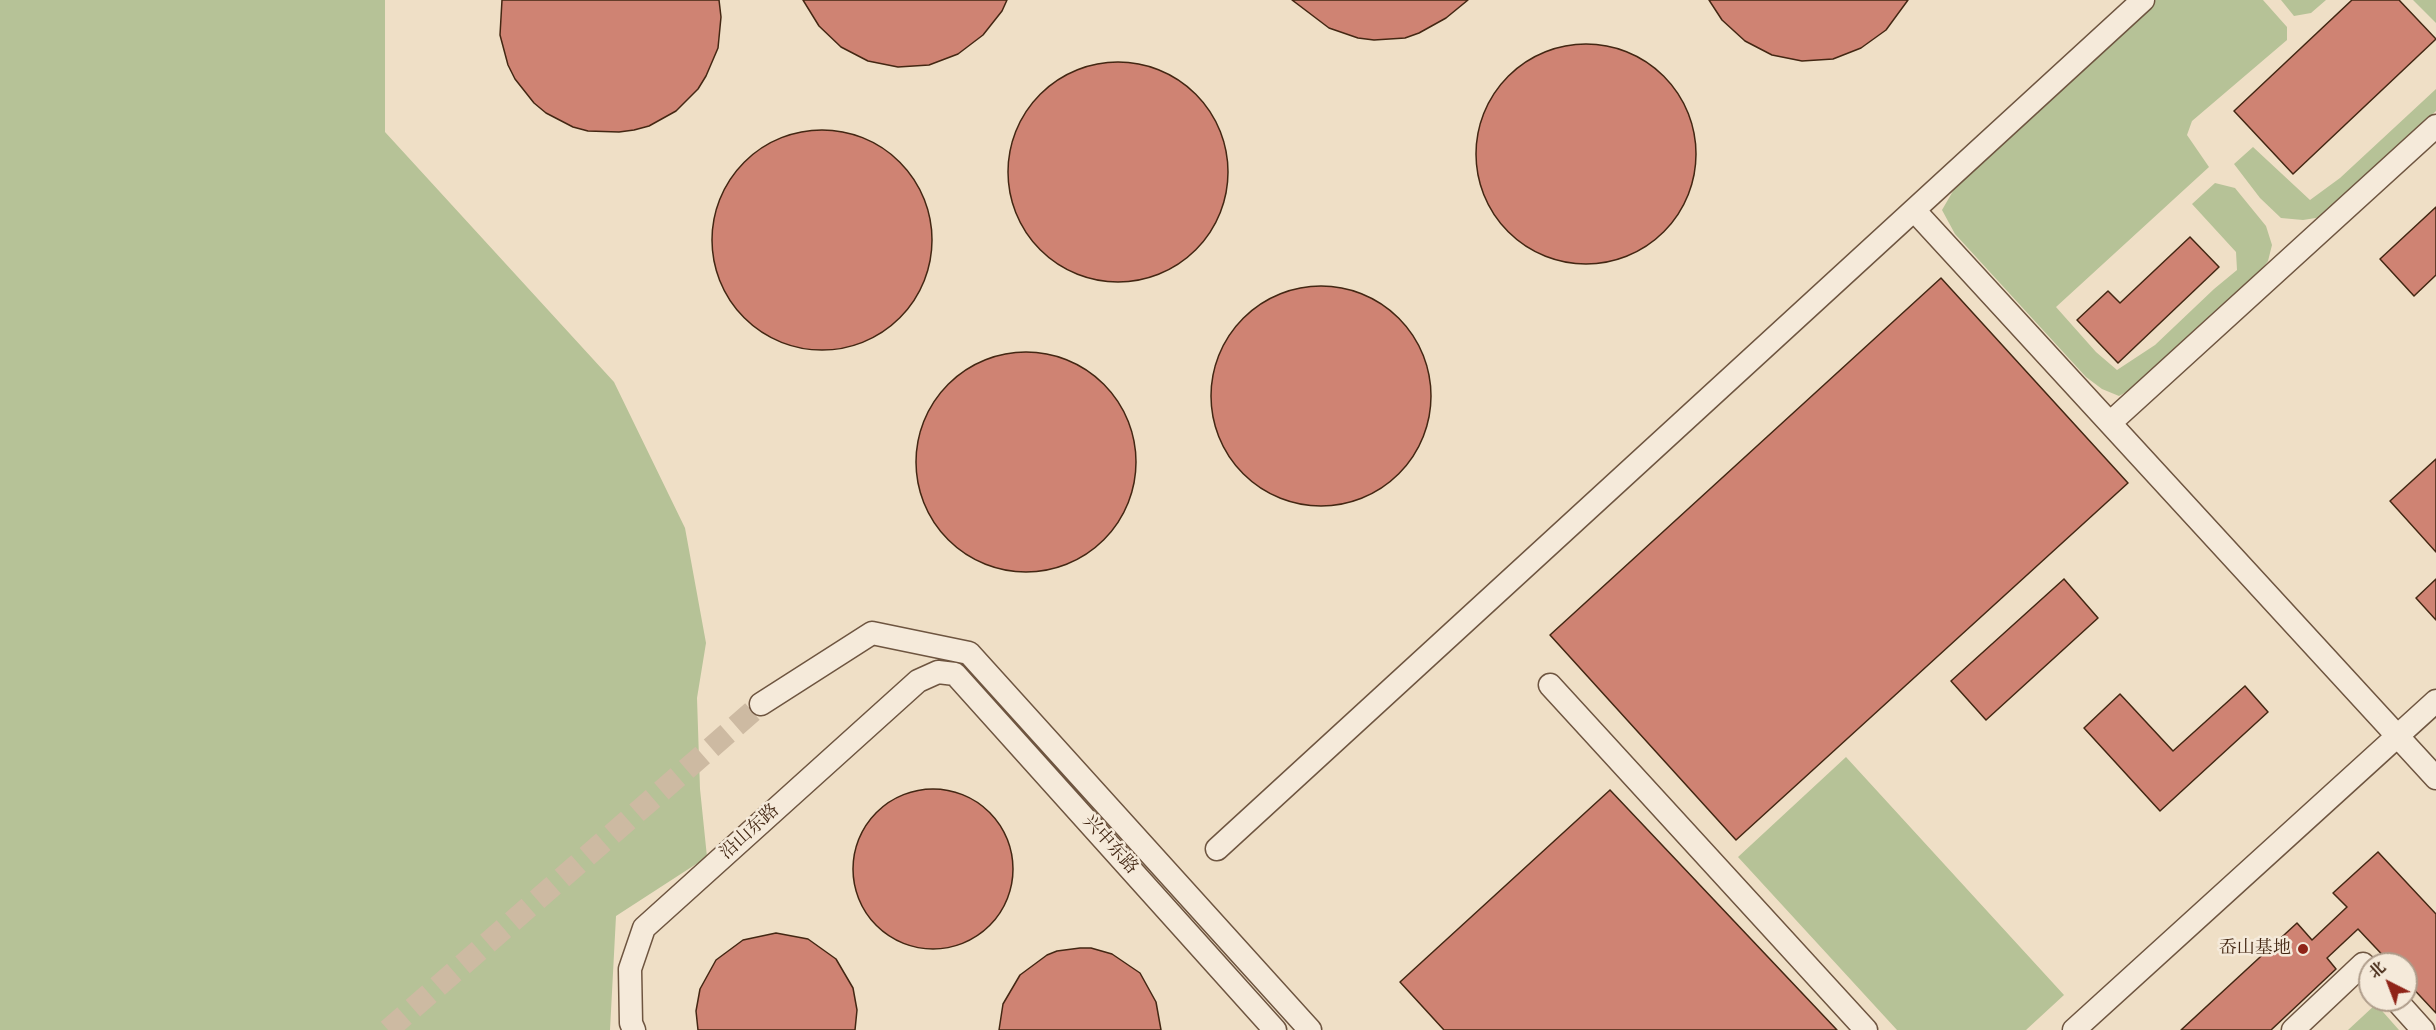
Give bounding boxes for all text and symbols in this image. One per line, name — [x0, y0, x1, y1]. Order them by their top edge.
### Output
street label: 沿山东路 — [716, 800, 784, 864]
street label: 兴中东路 — [1078, 811, 1142, 879]
place label: 岙山基地 — [2219, 938, 2291, 960]
marker: 岙山基地 — [2296, 942, 2310, 956]
north arrow — [2358, 952, 2418, 1012]
text: 北 — [2364, 957, 2391, 984]

